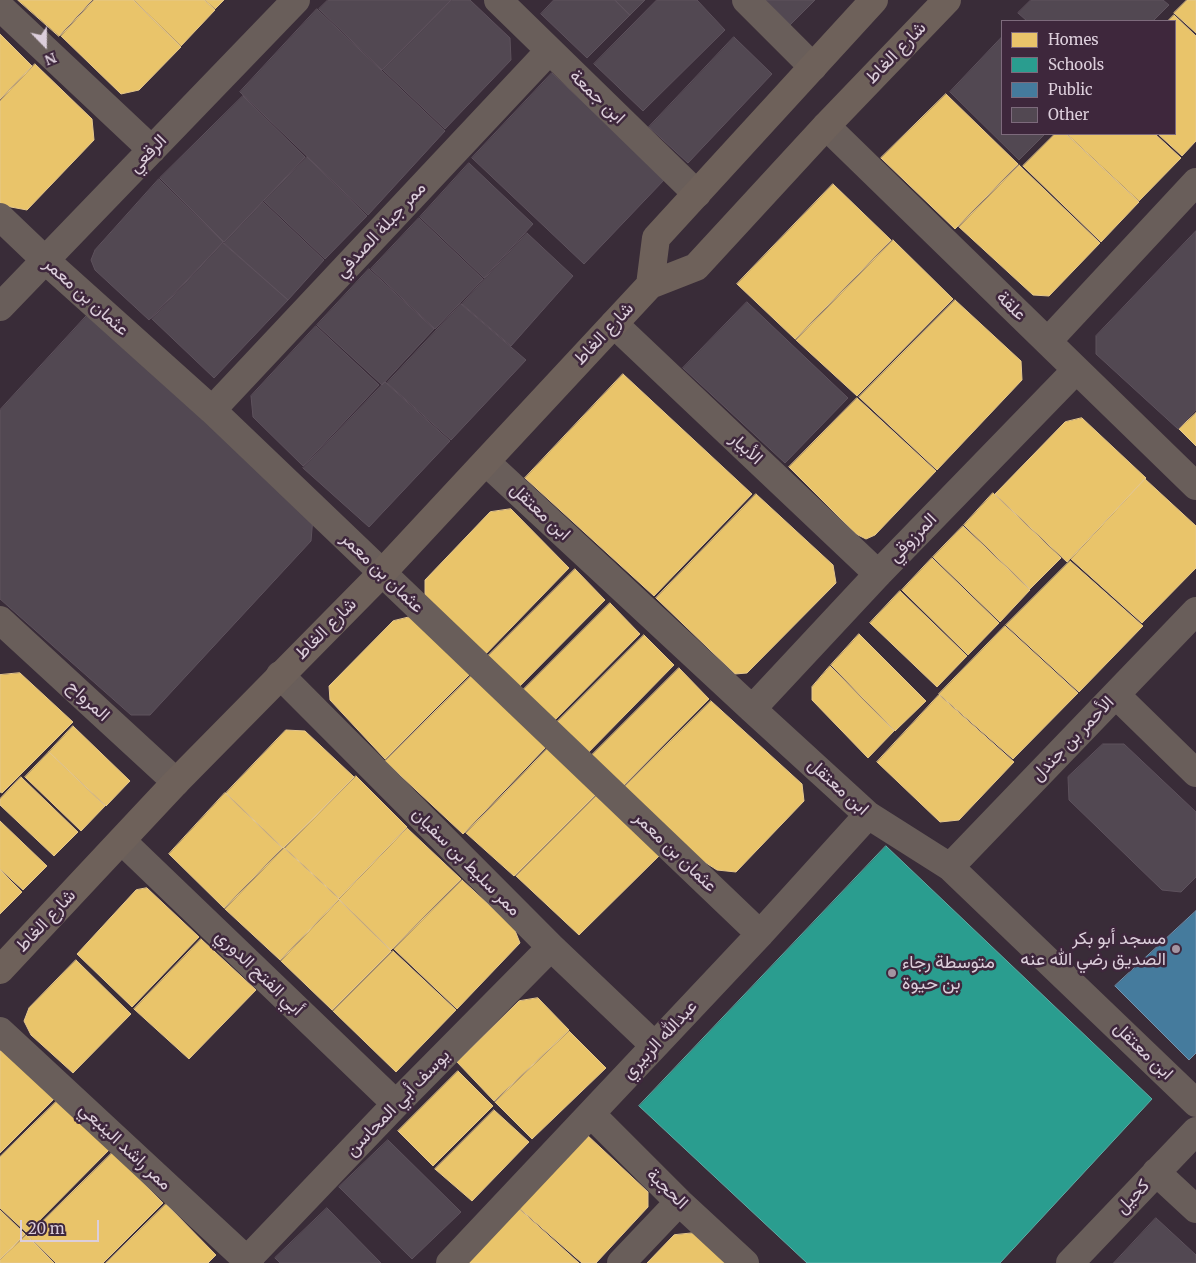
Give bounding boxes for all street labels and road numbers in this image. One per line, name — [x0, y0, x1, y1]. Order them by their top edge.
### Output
street label: شارع الغاط — [861, 17, 931, 89]
street label: ابن جمعة — [565, 65, 629, 129]
street label: الرقعي — [125, 130, 171, 178]
street label: ممر جبلة الصدفي — [331, 178, 431, 282]
street label: عثمان بن معمر — [39, 253, 133, 341]
street label: علقة — [991, 287, 1031, 325]
street label: شارع الغاط — [569, 298, 639, 370]
street label: الأبيار — [725, 428, 767, 470]
street label: ابن معتقل — [505, 479, 575, 545]
street label: المرزوقي — [884, 509, 942, 567]
street label: عثمان بن معمر — [336, 528, 428, 618]
street label: شارع الغاط — [291, 594, 361, 664]
street label: المرواح — [62, 676, 114, 726]
street label: الأحمر بن جندل — [1027, 692, 1119, 786]
street label: ابن معتقل — [803, 754, 873, 820]
street label: ممر سليط بن سفيان — [407, 803, 525, 921]
street label: عثمان بن معمر — [629, 807, 721, 897]
street label: شارع الغاط — [11, 885, 81, 957]
street label: أبي الفتح الدوري — [210, 926, 308, 1020]
street label: عبدالله الزبيري — [618, 996, 702, 1084]
street label: ابن معتقل — [1109, 1017, 1177, 1085]
street label: يوسف أبي المحاسن — [341, 1045, 455, 1161]
street label: ممر راشد الينبعي — [74, 1099, 176, 1195]
street label: الحجبة — [642, 1164, 692, 1214]
street label: كحيل — [1112, 1175, 1154, 1219]

